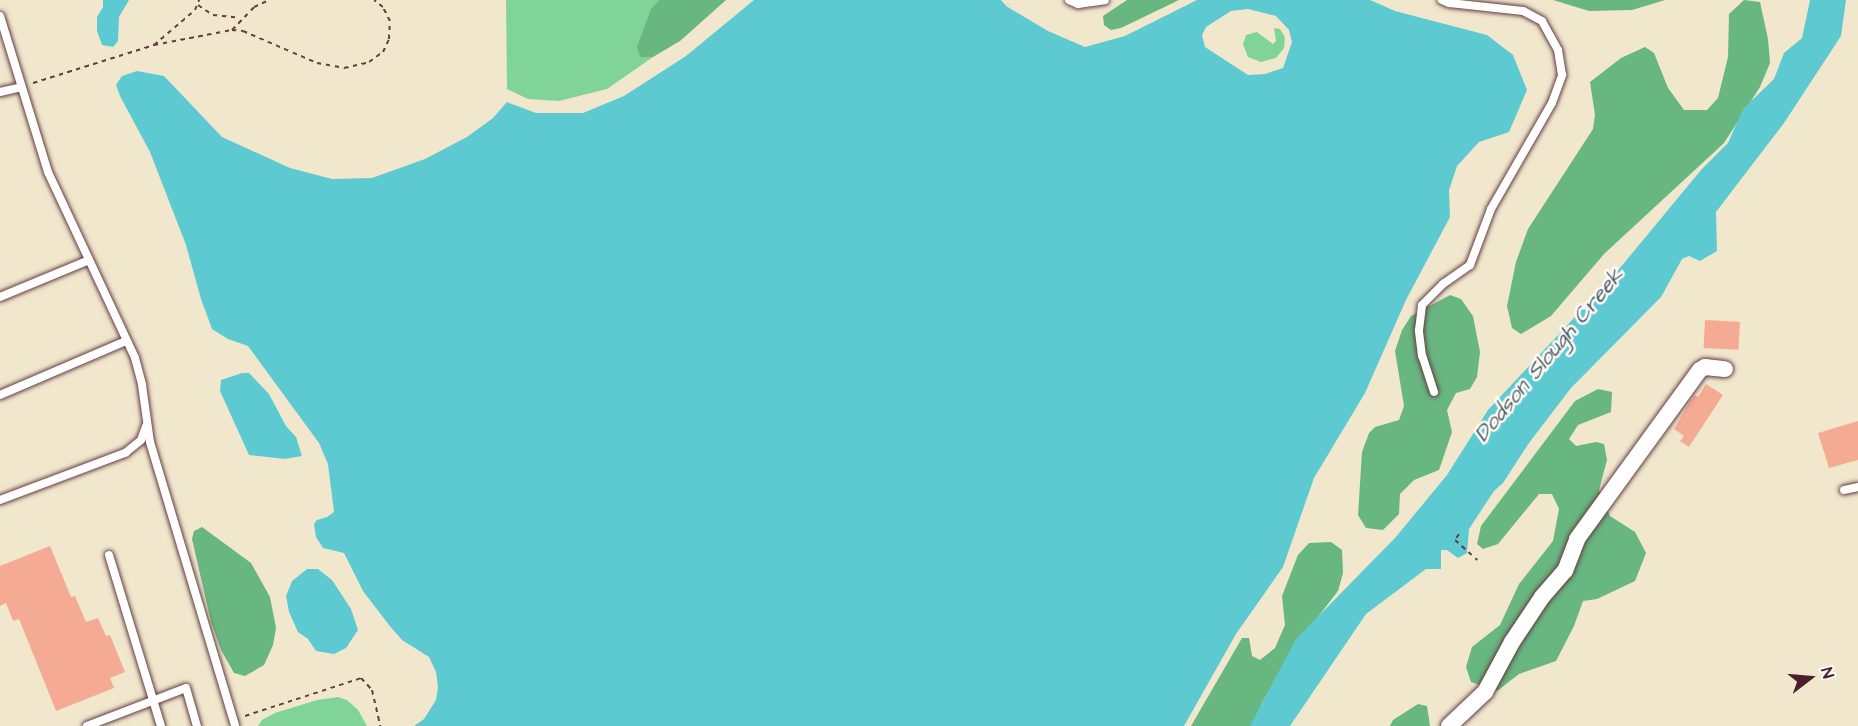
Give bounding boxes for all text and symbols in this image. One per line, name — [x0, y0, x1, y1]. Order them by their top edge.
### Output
water label: Dodson Slough Creek — [1469, 263, 1629, 447]
north arrow — [1780, 648, 1840, 708]
text: N — [1815, 665, 1839, 681]

